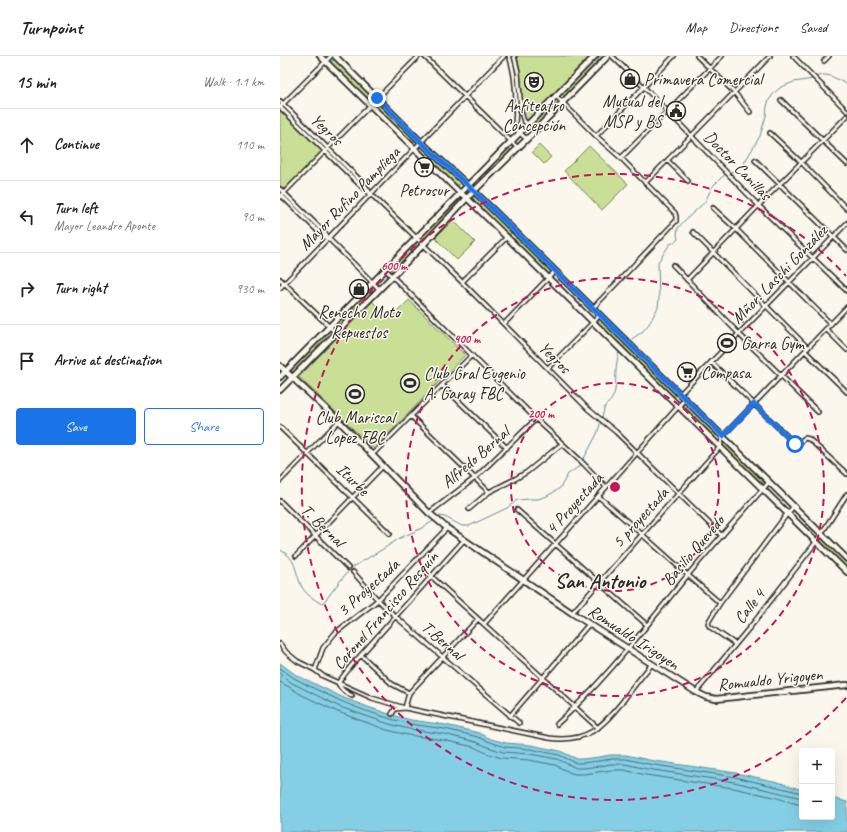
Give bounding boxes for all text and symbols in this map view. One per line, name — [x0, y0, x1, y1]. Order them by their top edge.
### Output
text: Turnpoint — [20, 16, 82, 40]
text: Map — [686, 19, 707, 36]
text: Directions — [729, 19, 778, 36]
text: Saved — [800, 19, 827, 36]
shop icon: Primavera Comercial — [619, 68, 641, 90]
place label: Primavera Comercial — [644, 69, 765, 90]
theatre icon: Anfiteatro Concepción — [523, 71, 545, 93]
text: 15 min — [16, 72, 56, 93]
text: Walk · 1.1 km — [203, 74, 264, 90]
route end — [368, 89, 386, 107]
place label: Mutual del MSP y BS — [603, 91, 665, 132]
place label: Anfiteatro Concepción — [503, 95, 567, 136]
public building icon: Mutual del MSP y BS — [665, 100, 687, 122]
street label: Yegros — [306, 109, 349, 151]
street label: Doctor Canillas — [699, 126, 777, 206]
icon: ahead — [16, 134, 38, 156]
text: Continue — [54, 135, 99, 154]
text: 110 m — [236, 137, 264, 153]
street label: Mayor Rufino Pampliega — [294, 141, 405, 255]
supermarket icon: Petrosur — [413, 156, 435, 178]
place label: Petrosur — [399, 180, 450, 201]
text: Turn left — [54, 199, 97, 218]
icon: left — [16, 206, 38, 228]
text: 90 m — [242, 209, 264, 225]
text: Mayor Leandro Aponte — [54, 218, 155, 234]
street label: Mñor. Laschi González — [727, 219, 833, 328]
text: 600 m — [381, 258, 408, 274]
icon: right — [16, 278, 38, 300]
shop icon: Renecho Moto Repuestos — [348, 278, 370, 300]
text: Turn right — [54, 279, 107, 298]
text: 930 m — [236, 281, 264, 297]
place label: Renecho Moto Repuestos — [318, 302, 402, 343]
text: 400 m — [454, 331, 481, 347]
sports icon: Garra Gym — [716, 332, 738, 354]
place label: Garra Gym — [741, 333, 805, 354]
street label: Yegros — [534, 337, 577, 379]
icon: arrive — [16, 350, 38, 372]
text: Arrive at destination — [54, 351, 161, 370]
supermarket icon: Compasa — [676, 361, 698, 383]
place label: Compasa — [701, 362, 753, 383]
place label: Club Gral Eugenio A. Garay FBC — [424, 363, 526, 404]
sports icon: Club Gral Eugenio A. Garay FBC — [399, 372, 421, 394]
sports icon: Club Mariscal Lopez FBC — [344, 383, 366, 405]
text: 200 m — [528, 406, 555, 422]
place label: Club Mariscal Lopez FBC — [315, 407, 398, 448]
button: Save — [16, 408, 136, 445]
button: Share — [144, 408, 264, 445]
street label: Alfredo Bernal — [437, 420, 516, 493]
route start — [786, 435, 804, 453]
street label: Iturbe — [332, 459, 375, 501]
street label: 4 Proyectada — [541, 467, 609, 539]
centre of rings — [608, 480, 622, 494]
street label: 5 proyectada — [608, 482, 674, 552]
street label: T. Bernal — [296, 499, 351, 554]
street label: Basilio Quevedo — [658, 509, 730, 590]
street label: Coronel Francisco Resquín — [328, 546, 443, 674]
street label: 3 Proyectada — [333, 553, 405, 621]
district label: San Antonio — [555, 568, 647, 594]
street label: Calle 4 — [729, 583, 771, 628]
street label: Romualdo Irigoyen — [584, 600, 684, 675]
street label: T.Bernal — [417, 616, 470, 666]
street label: Romualdo Yrigoyen — [717, 663, 825, 695]
map controls — [799, 748, 835, 820]
button: + — [799, 748, 835, 784]
button: − — [799, 784, 835, 820]

